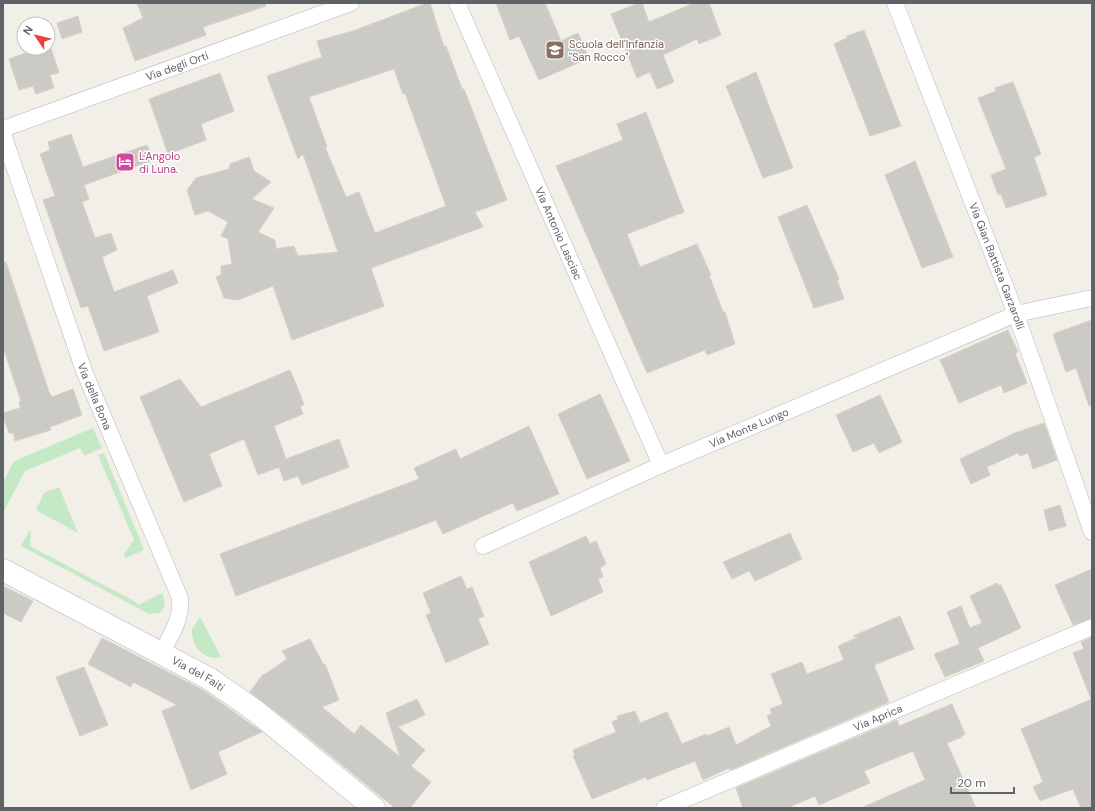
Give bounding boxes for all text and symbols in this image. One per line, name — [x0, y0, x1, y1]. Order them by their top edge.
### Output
north arrow — [16, 16, 56, 56]
text: N — [20, 23, 36, 38]
place label: Scuola dell'Infanzia "San Rocco" — [569, 37, 664, 64]
school or university icon: Scuola dell'Infanzia "San Rocco" — [544, 39, 566, 61]
street label: Via degli Orti — [144, 48, 210, 84]
place label: L'Angolo di Luna. — [139, 149, 180, 176]
hotel icon: L'Angolo di Luna. — [114, 151, 136, 173]
street label: Via Antonio Lasciac — [532, 185, 585, 282]
street label: Via Gian Battista Garzarolli — [966, 200, 1028, 331]
street label: Via della Bona — [75, 361, 115, 432]
street label: Via Monte Lungo — [707, 405, 791, 451]
street label: Via del Faiti — [169, 653, 227, 694]
street label: Via Aprica — [851, 701, 904, 734]
scale bar — [951, 769, 1014, 795]
text: 20 m — [957, 775, 986, 791]

